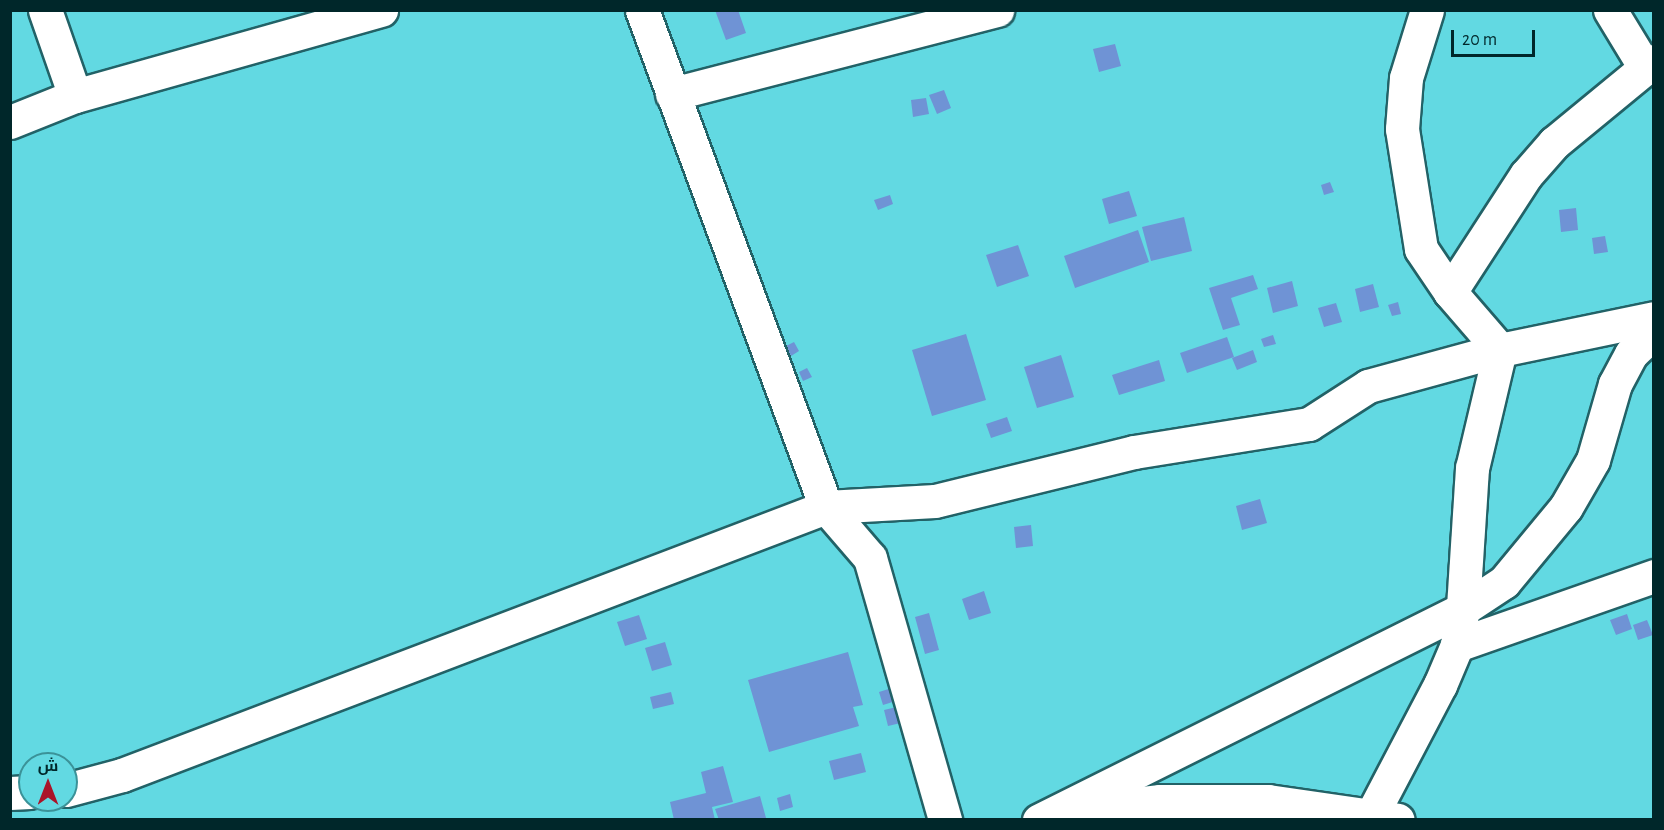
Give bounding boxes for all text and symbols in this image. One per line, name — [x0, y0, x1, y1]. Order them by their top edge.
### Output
scale bar — [1454, 18, 1538, 56]
text: 20 m — [1462, 31, 1497, 49]
north arrow — [18, 752, 78, 812]
text: ش — [38, 758, 58, 774]

